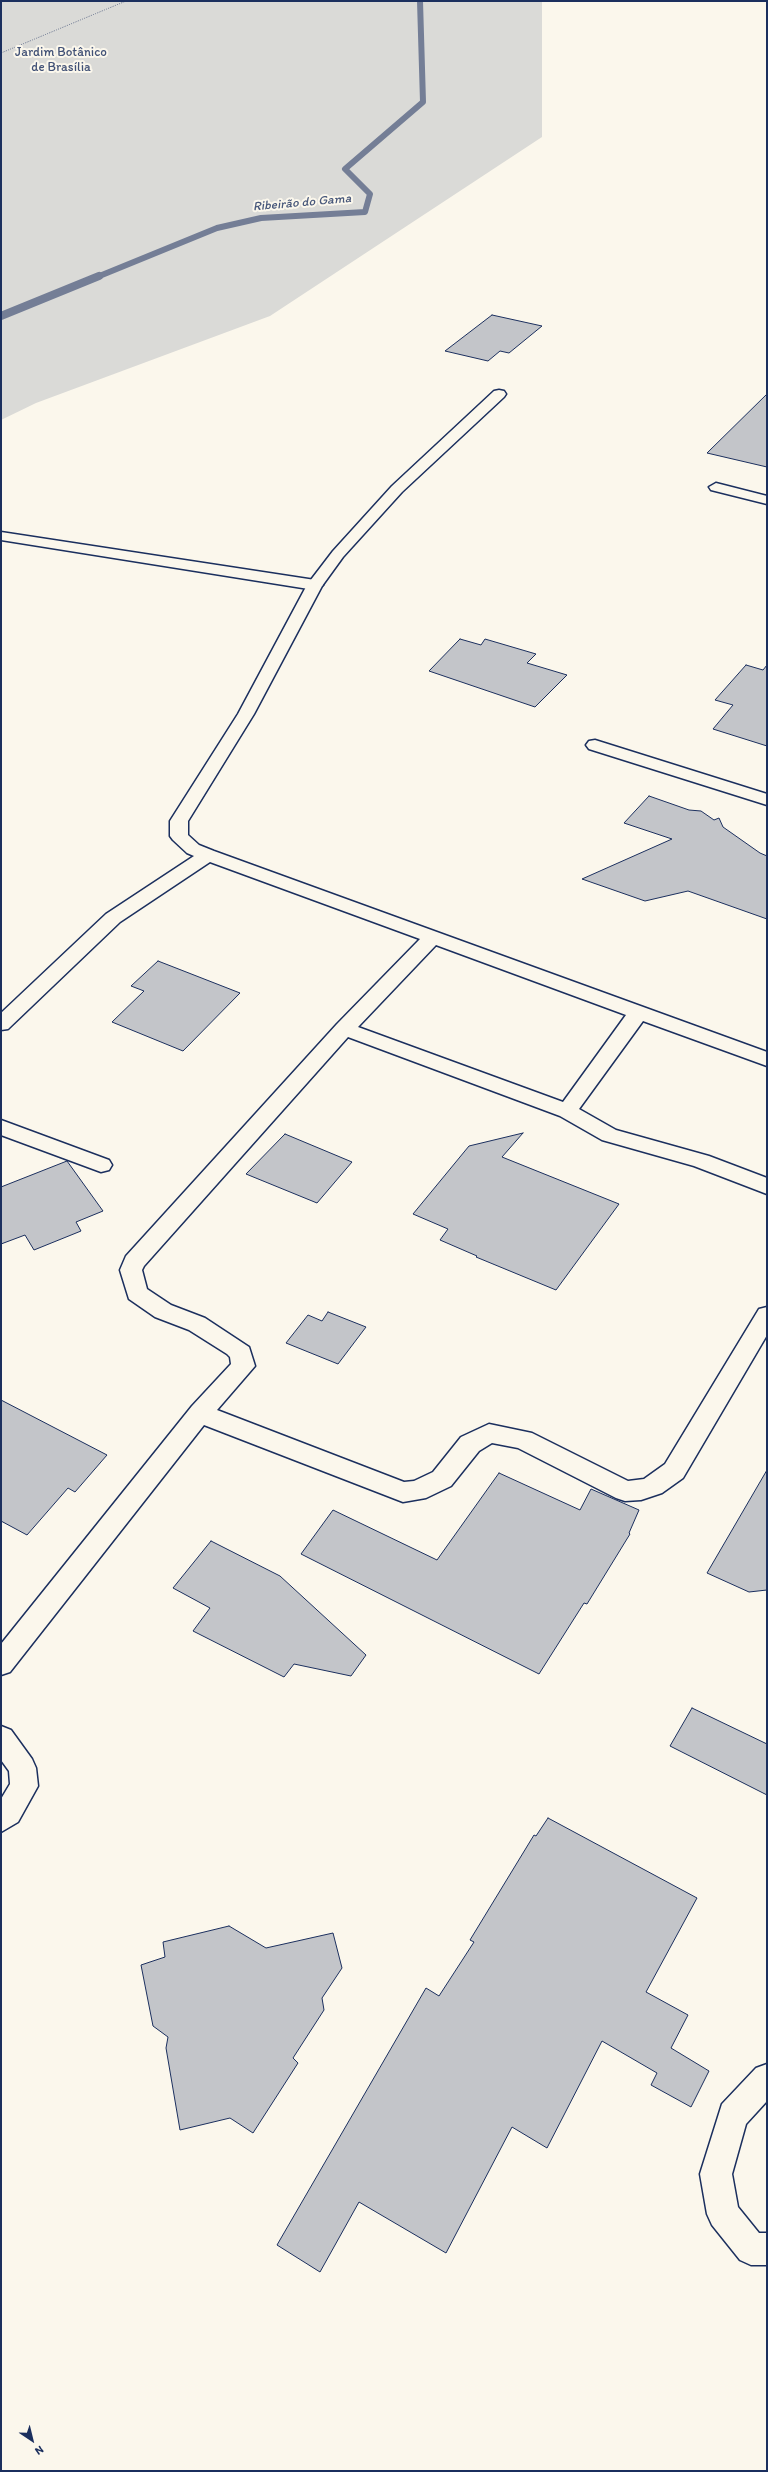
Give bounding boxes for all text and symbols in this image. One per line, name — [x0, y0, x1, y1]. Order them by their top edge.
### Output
park label: Jardim Botânico de Brasília — [15, 45, 107, 76]
water label: Ribeirão do Gama — [252, 191, 352, 215]
north arrow — [12, 2420, 52, 2460]
text: N — [32, 2443, 46, 2458]

